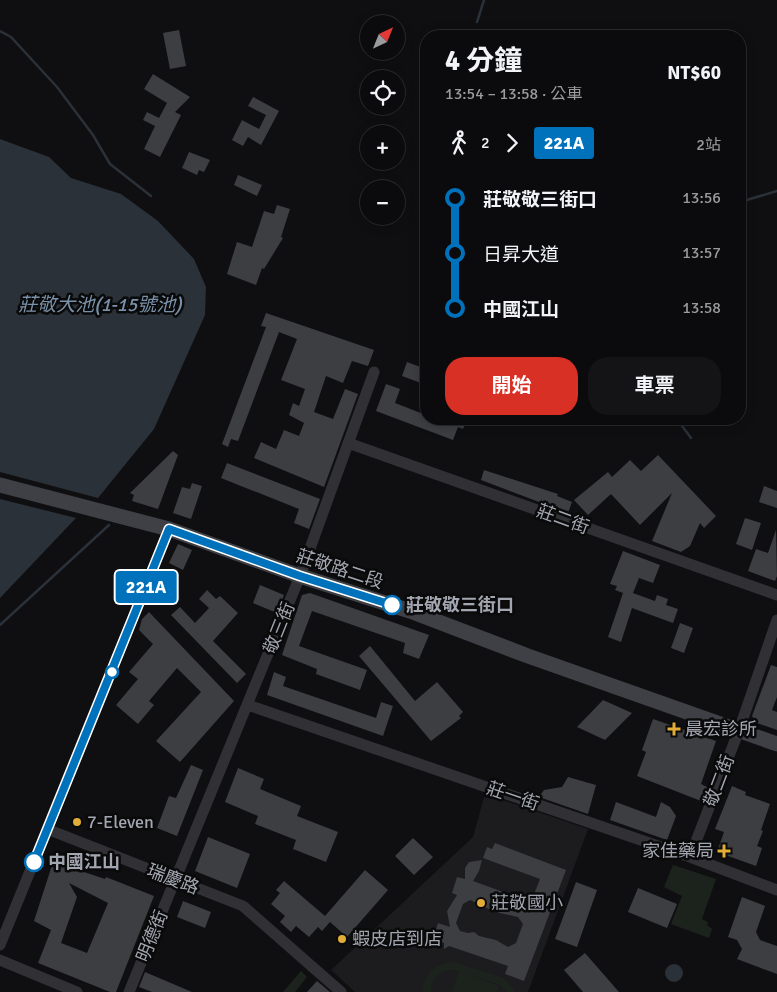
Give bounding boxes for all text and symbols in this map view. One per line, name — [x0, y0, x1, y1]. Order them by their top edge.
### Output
north arrow — [360, 15, 405, 60]
map controls — [360, 15, 405, 225]
text: 4 分鐘 — [445, 44, 522, 78]
text: NT$60 — [667, 61, 721, 85]
button: locate — [360, 70, 405, 115]
text: 13:54 – 13:58 · 公車 — [445, 84, 582, 104]
button: + — [360, 125, 405, 170]
icon: walk — [445, 129, 473, 157]
icon: forward — [498, 129, 526, 157]
text: 221A — [544, 132, 584, 154]
text: 2 — [481, 133, 490, 153]
text: 2站 — [696, 135, 721, 155]
button: − — [360, 180, 405, 225]
text: 莊敬敬三街口 — [483, 188, 597, 212]
text: 13:56 — [682, 188, 721, 208]
text: 日昇大道 — [483, 243, 559, 267]
text: 13:57 — [682, 243, 721, 263]
water label: 莊敬大池(1-15號池) — [18, 293, 182, 317]
text: 中國江山 — [483, 298, 559, 322]
text: 13:58 — [682, 298, 721, 318]
button: 開始 — [445, 357, 578, 415]
button: 車票 — [588, 357, 721, 415]
street label: 莊二街 — [534, 499, 592, 539]
street label: 莊敬路二段 — [294, 545, 386, 593]
line badge: 221A — [111, 571, 181, 603]
text: 221A — [126, 576, 166, 598]
place label: 莊敬敬三街口 — [406, 594, 514, 616]
marker: 莊敬敬三街口 — [382, 595, 402, 615]
street label: 敬三街 — [259, 599, 299, 657]
unlabelled marker — [105, 665, 119, 679]
place label: 晨宏診所 — [685, 718, 757, 740]
marker: 晨宏診所 — [667, 722, 681, 736]
street label: 敬二街 — [699, 752, 739, 810]
street label: 莊一街 — [484, 777, 542, 815]
place label: 7-Eleven — [87, 811, 154, 833]
marker: 7-Eleven — [71, 816, 83, 828]
place label: 家佳藥局 — [642, 840, 714, 862]
marker: 家佳藥局 — [718, 845, 730, 857]
place label: 中國江山 — [48, 851, 120, 873]
marker: 中國江山 — [24, 852, 44, 872]
street label: 瑞慶路 — [144, 859, 202, 899]
place label: 莊敬國小 — [491, 892, 563, 914]
marker: 莊敬國小 — [475, 897, 487, 909]
street label: 明德街 — [132, 907, 172, 965]
place label: 蝦皮店到店 — [352, 928, 442, 950]
marker: 蝦皮店到店 — [336, 933, 348, 945]

